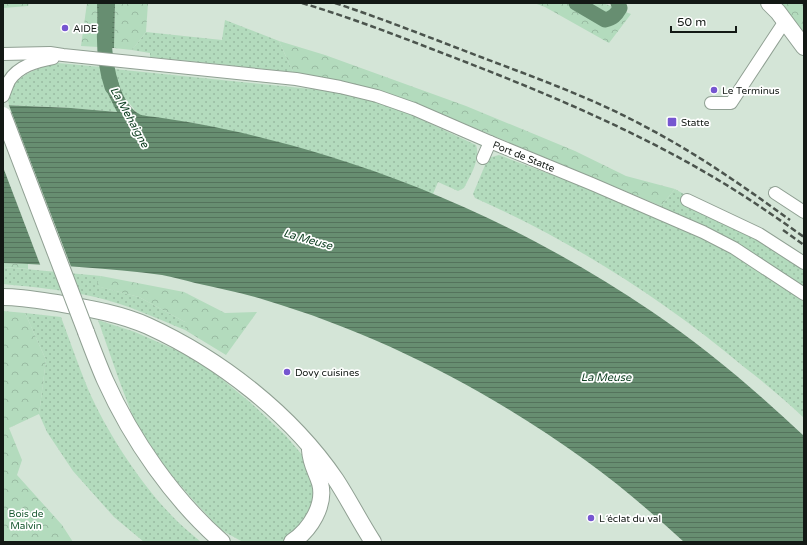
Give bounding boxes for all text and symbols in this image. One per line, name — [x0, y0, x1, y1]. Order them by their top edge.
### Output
scale bar — [671, 8, 736, 34]
text: 50 m — [677, 15, 706, 29]
marker: AIDE — [60, 23, 70, 33]
place label: AIDE — [73, 23, 97, 35]
water label: La Mehaigne — [108, 85, 152, 151]
marker: Le Terminus — [709, 85, 719, 95]
place label: Le Terminus — [722, 85, 780, 97]
marker: Statte — [666, 116, 678, 128]
place label: Statte — [681, 117, 710, 129]
street label: Port de Statte — [491, 139, 557, 175]
water label: La Meuse — [282, 226, 335, 253]
marker: Dovy cuisines — [282, 367, 292, 377]
place label: Dovy cuisines — [295, 367, 360, 379]
water label: La Meuse — [581, 371, 632, 384]
park label: Bois de Malvin — [9, 508, 44, 532]
marker: L´éclat du val — [586, 513, 596, 523]
place label: L´éclat du val — [599, 513, 661, 525]

